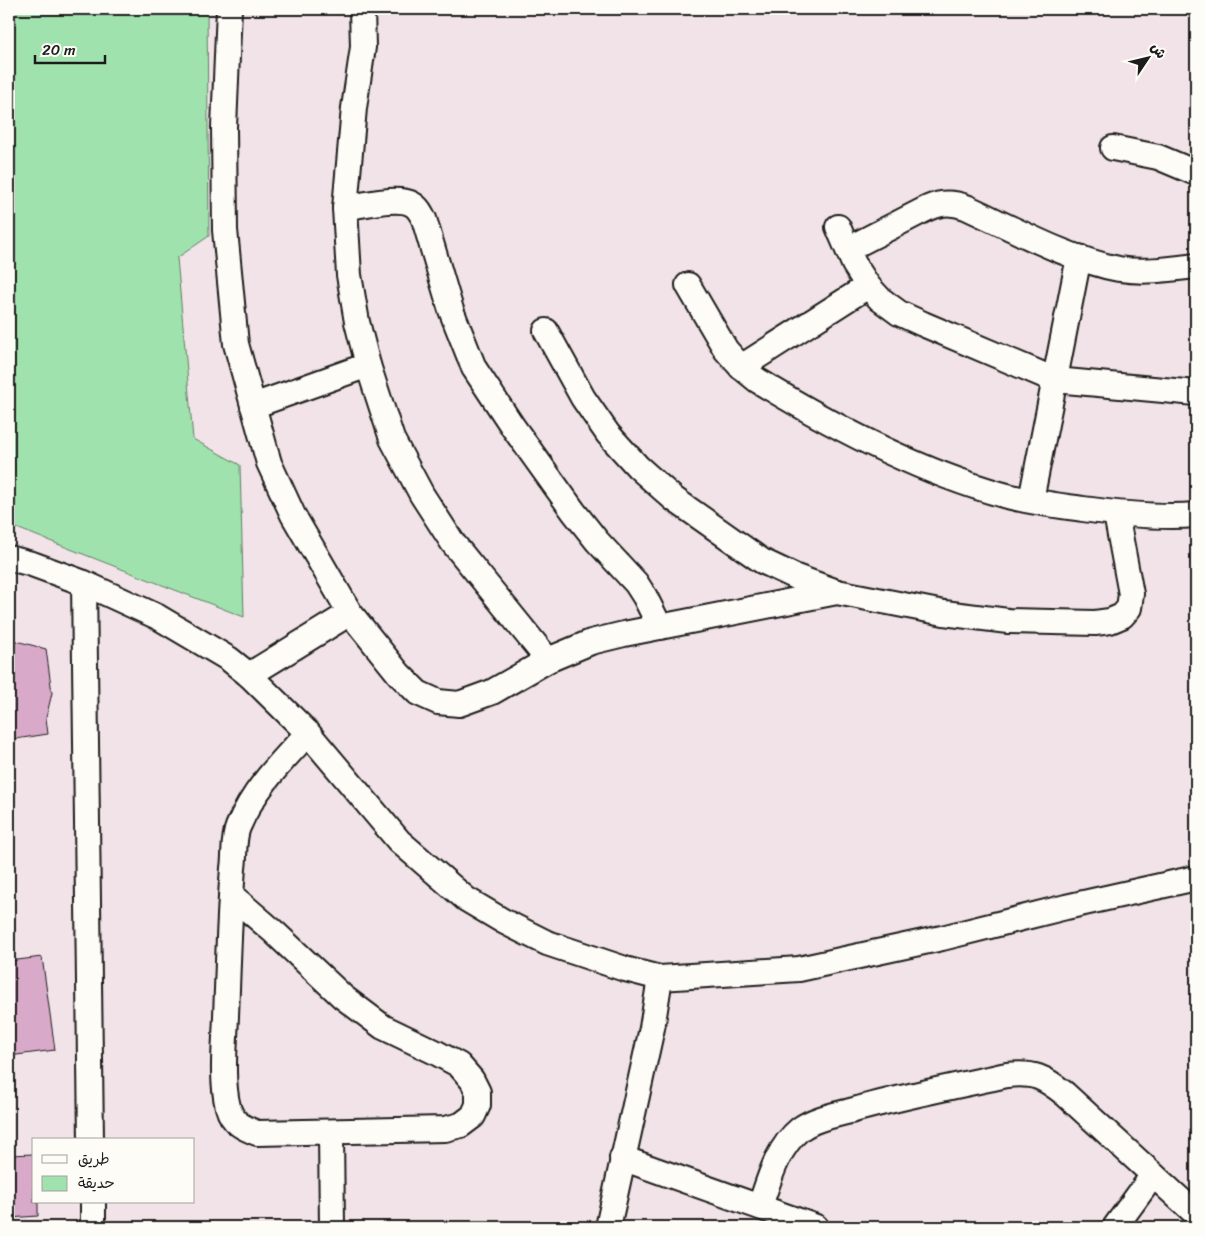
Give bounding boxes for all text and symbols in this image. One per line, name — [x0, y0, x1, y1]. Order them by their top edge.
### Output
scale bar — [35, 32, 105, 64]
north arrow — [1122, 32, 1172, 82]
text: 20 m — [42, 37, 76, 63]
text: ش — [1144, 37, 1173, 64]
legend — [32, 1138, 195, 1204]
text: طريق — [78, 1146, 110, 1172]
text: حديقة — [78, 1170, 115, 1196]

